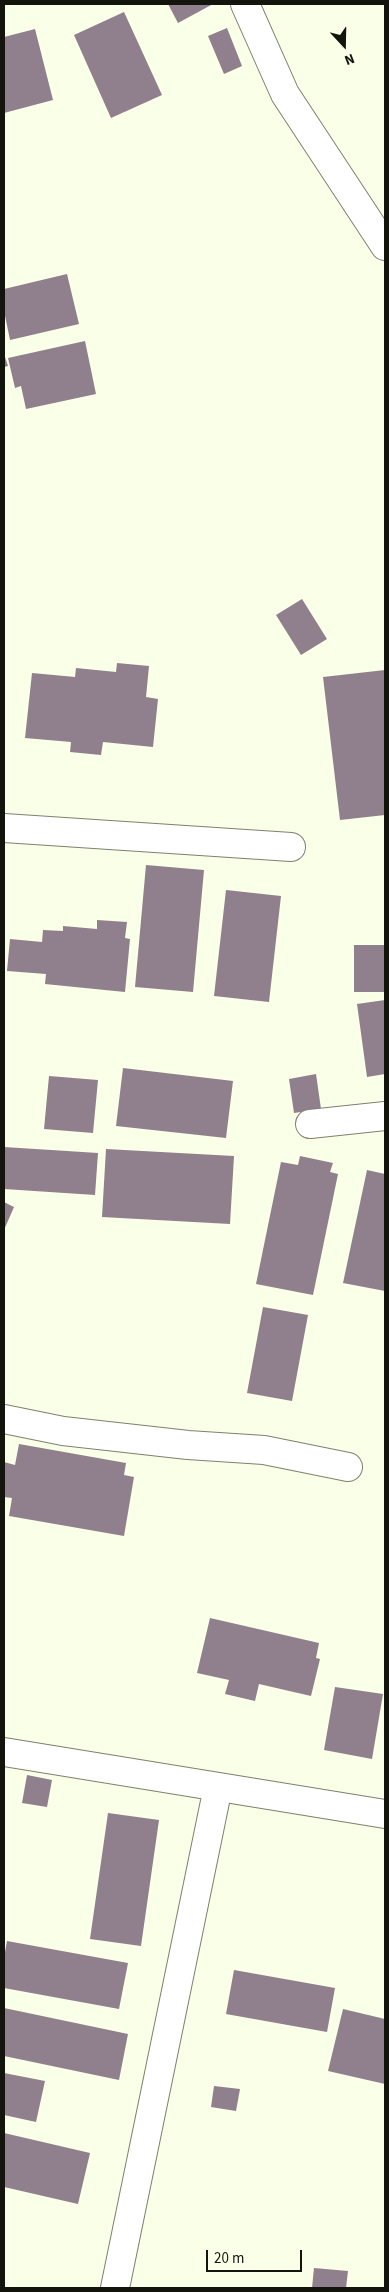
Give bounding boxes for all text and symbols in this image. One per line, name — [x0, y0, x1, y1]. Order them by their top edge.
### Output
north arrow — [319, 20, 369, 70]
text: N — [341, 48, 357, 70]
scale bar — [209, 2240, 305, 2272]
text: 20 m — [214, 2248, 244, 2269]

